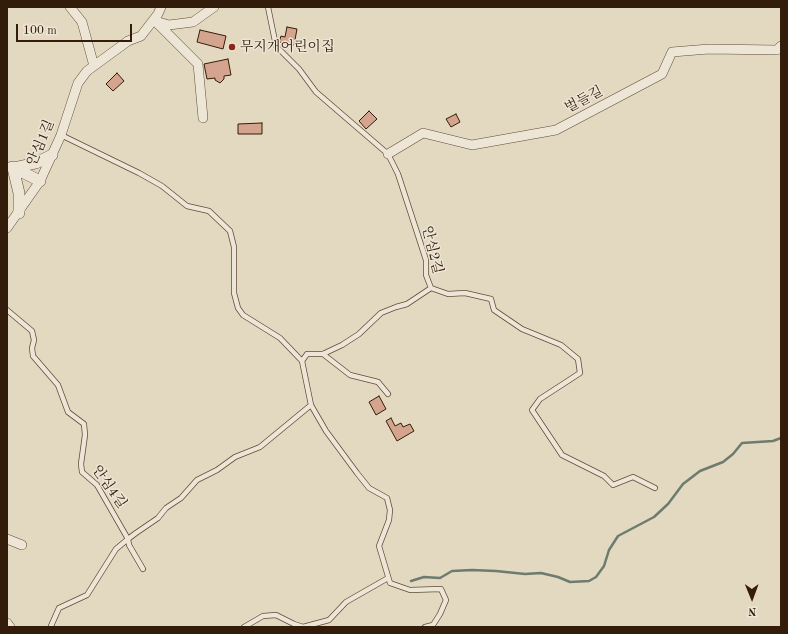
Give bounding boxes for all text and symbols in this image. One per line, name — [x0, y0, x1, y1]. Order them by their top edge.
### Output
scale bar — [18, 16, 134, 42]
text: 100 m — [23, 25, 57, 37]
place label: 무지개어린이집 — [240, 39, 335, 55]
marker: 무지개어린이집 — [227, 42, 237, 52]
street label: 벌들길 — [562, 83, 606, 117]
street label: 안심1길 — [24, 117, 58, 169]
street label: 안심2길 — [418, 224, 446, 276]
street label: 안심4길 — [88, 462, 130, 512]
north arrow — [732, 578, 772, 618]
text: N — [748, 605, 757, 616]

